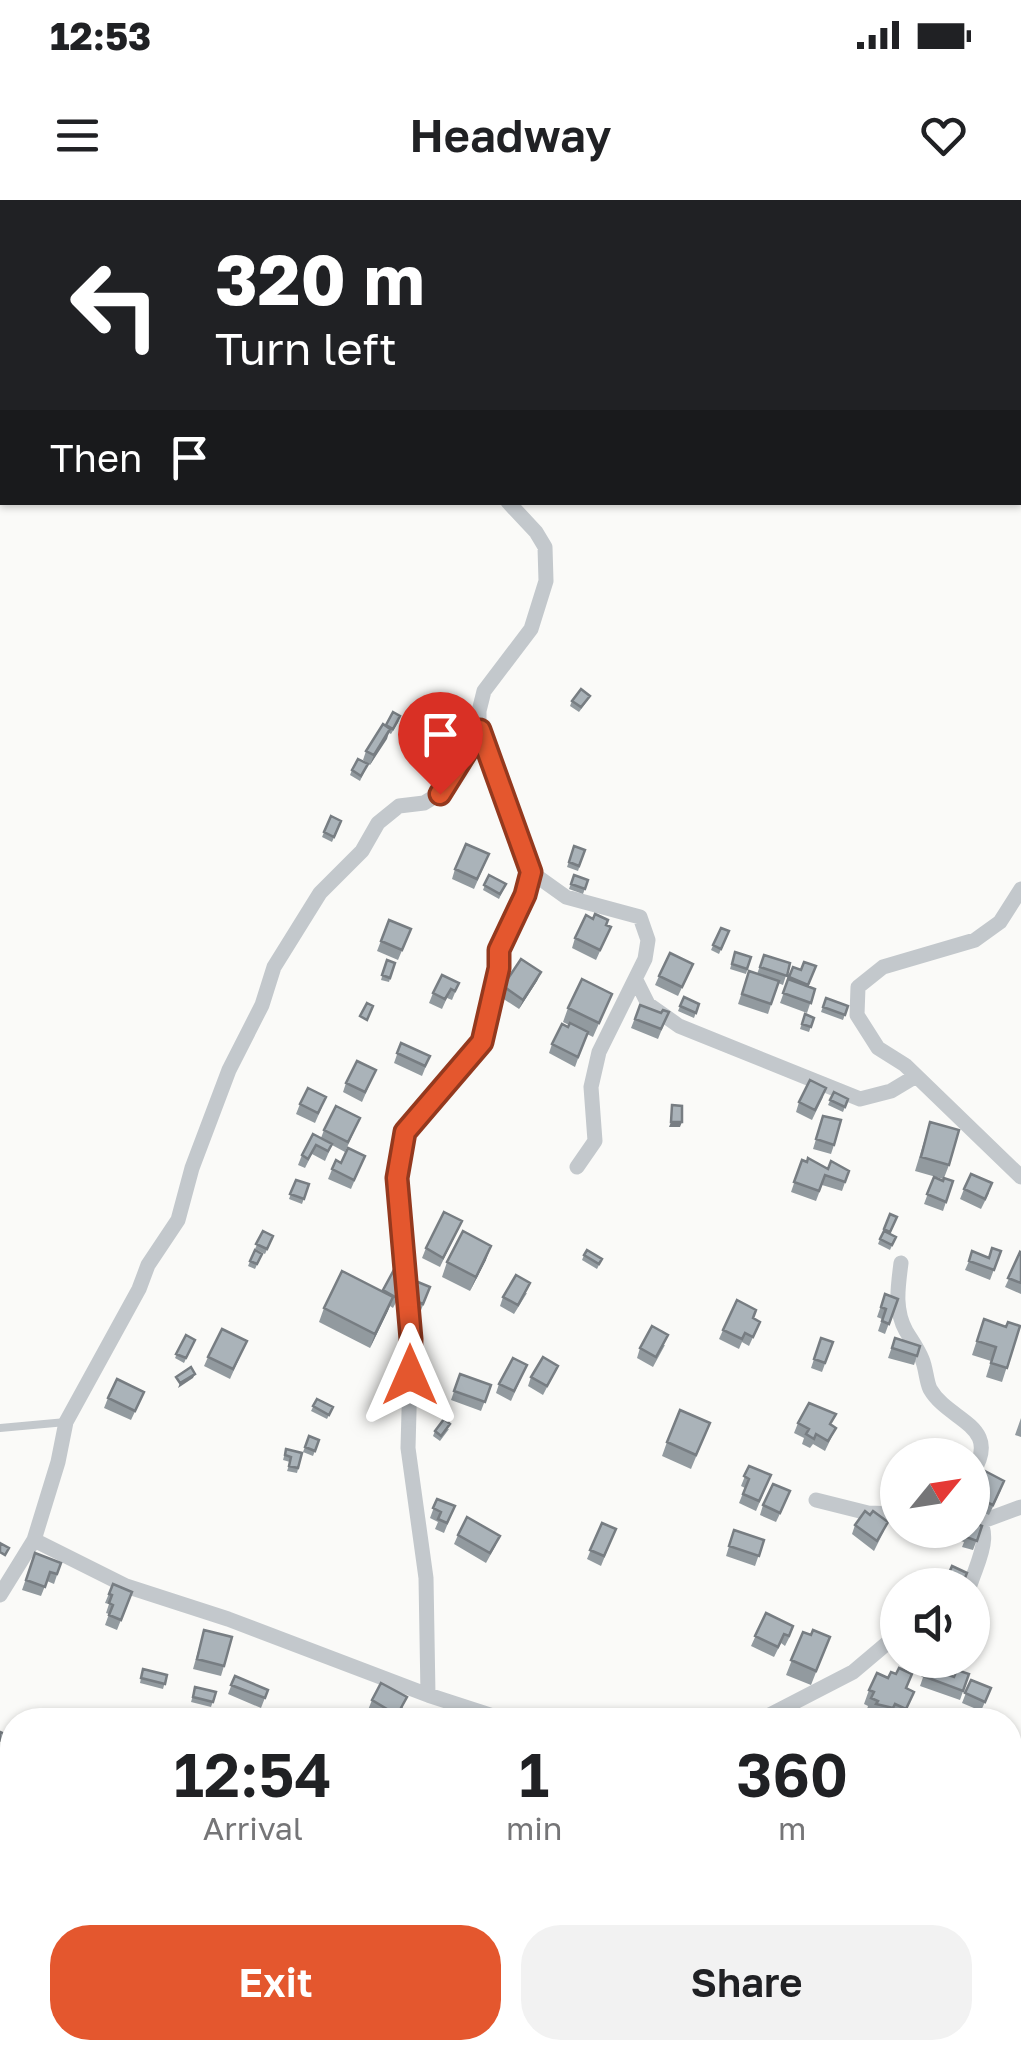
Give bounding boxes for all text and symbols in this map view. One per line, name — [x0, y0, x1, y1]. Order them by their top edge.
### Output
text: 12:53 — [50, 13, 151, 58]
icon: menu — [50, 108, 105, 163]
text: Headway — [410, 108, 611, 162]
icon: heart — [916, 108, 971, 163]
text: 320 m — [215, 236, 425, 320]
icon: left — [50, 240, 180, 370]
text: Turn left — [215, 321, 397, 375]
icon: arrive — [162, 430, 217, 485]
text: Then — [50, 435, 142, 480]
pin — [398, 692, 483, 795]
icon: arrive — [413, 707, 468, 762]
position arrow — [358, 1323, 462, 1427]
north arrow — [880, 1438, 990, 1548]
map controls — [880, 1438, 990, 1678]
button: sound — [880, 1568, 990, 1678]
text: 12:54 — [174, 1738, 332, 1810]
text: 1 — [519, 1738, 549, 1810]
text: 360 — [736, 1738, 848, 1810]
text: Arrival — [203, 1809, 303, 1847]
text: min — [506, 1809, 562, 1847]
text: m — [778, 1809, 806, 1847]
button: Exit — [50, 1925, 501, 2040]
button: Share — [521, 1925, 972, 2040]

